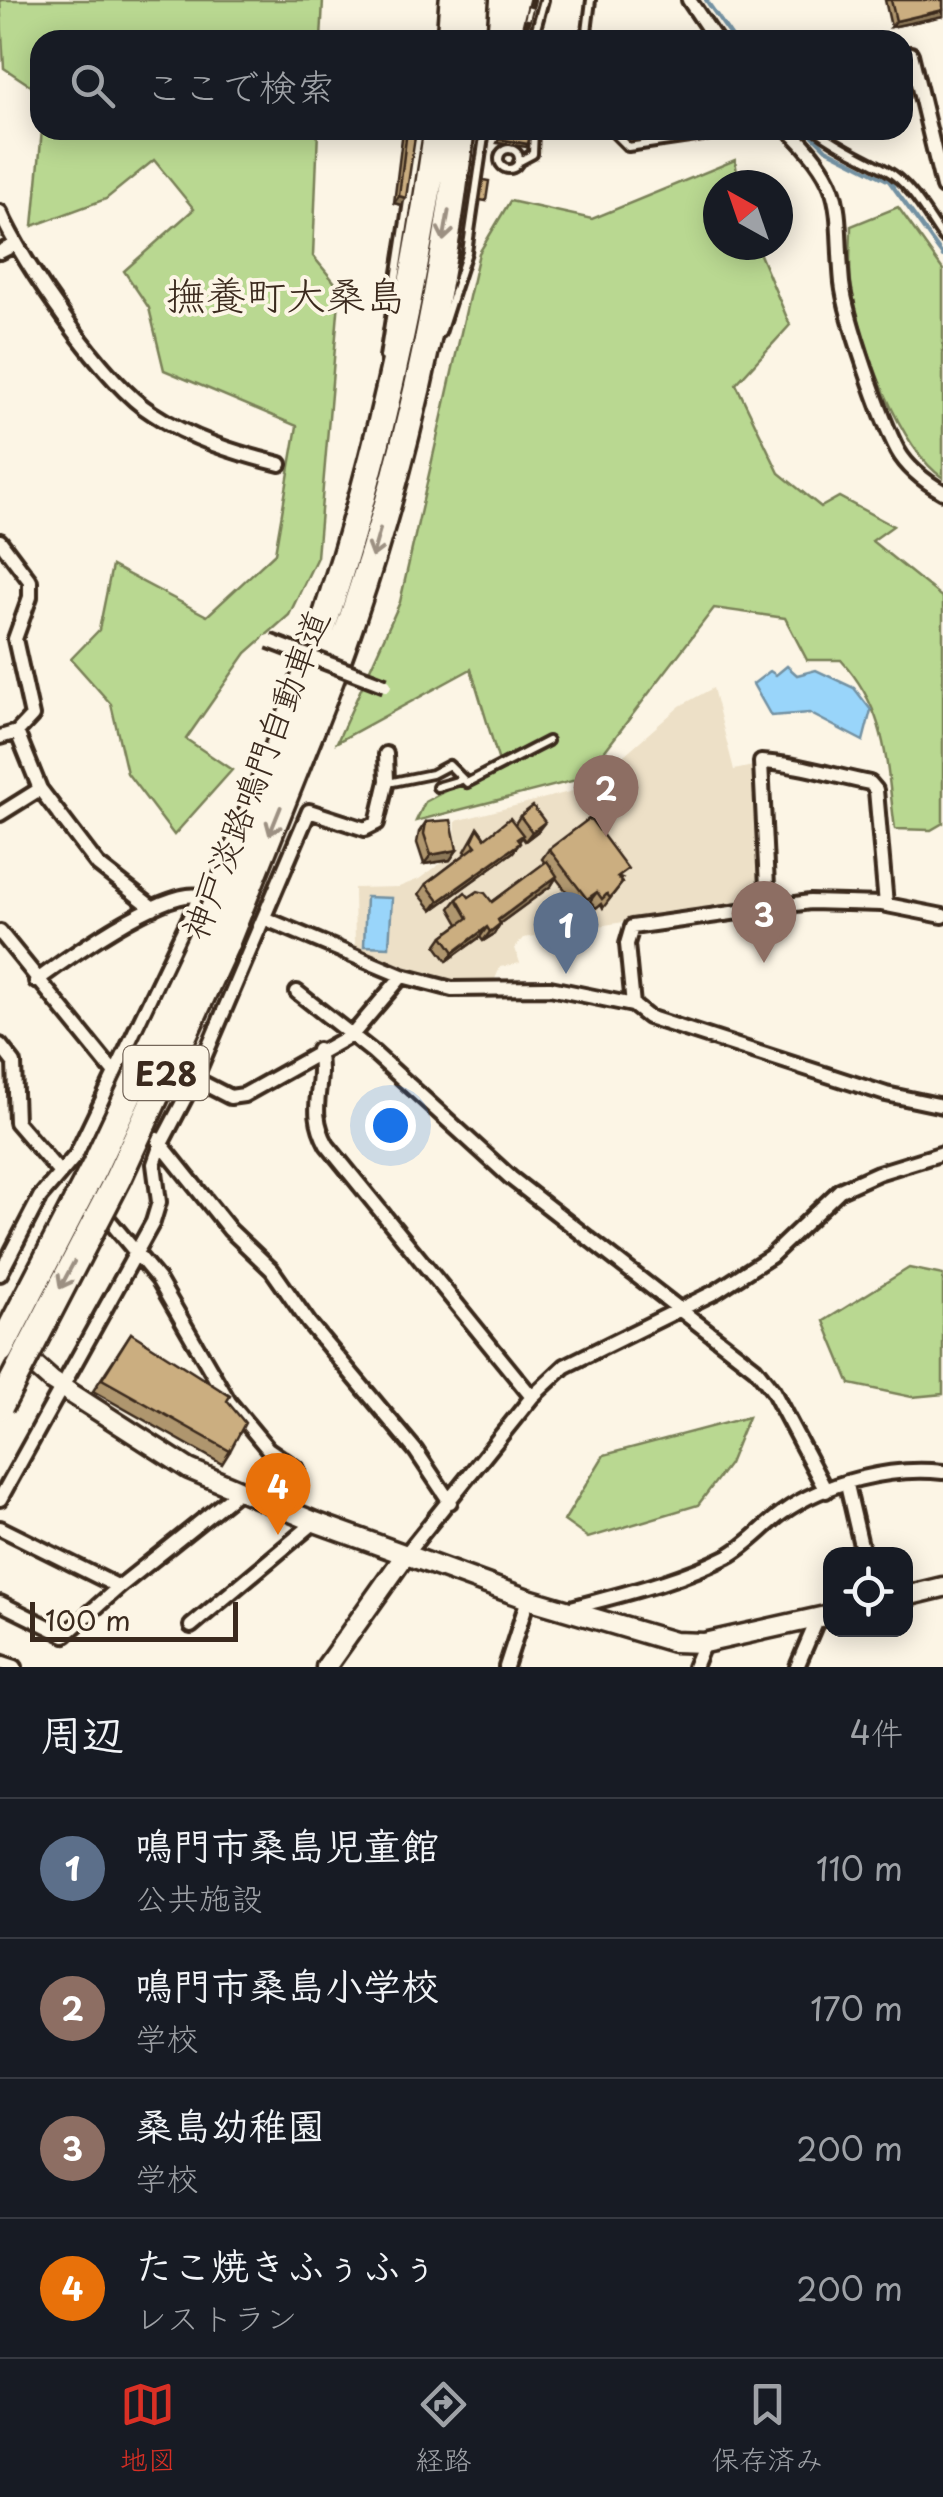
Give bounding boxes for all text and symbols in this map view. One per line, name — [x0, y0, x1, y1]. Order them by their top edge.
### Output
search box — [30, 30, 913, 140]
text: ここで検索 — [145, 57, 335, 114]
icon: search — [65, 58, 120, 113]
north arrow — [703, 170, 793, 260]
one-way arrow — [436, 209, 455, 242]
district label: 撫養町大桑島 — [166, 263, 406, 324]
one-way arrow — [366, 527, 385, 559]
street label: 神戸淡路鳴門自動車道 — [167, 601, 341, 947]
pin: 2 — [574, 754, 638, 837]
one-way arrow — [265, 805, 283, 836]
pin: 3 — [732, 880, 796, 963]
pin: 1 — [534, 892, 598, 974]
road number: E28 — [124, 1046, 208, 1100]
your location — [365, 1100, 416, 1151]
one-way arrow — [57, 1260, 76, 1290]
pin: 4 — [246, 1452, 310, 1535]
map controls — [823, 1547, 913, 1637]
button: locate — [823, 1547, 913, 1637]
scale bar — [30, 1597, 238, 1642]
text: 100 m — [45, 1598, 131, 1641]
text: 周辺 — [40, 1701, 124, 1764]
text: 4件 — [850, 1708, 903, 1756]
text: 鳴門市桑島児童館 — [135, 1816, 439, 1873]
text: 1 — [65, 1844, 80, 1892]
text: 110 m — [816, 1844, 903, 1892]
text: 公共施設 — [135, 1873, 263, 1921]
text: 鳴門市桑島小学校 — [135, 1956, 439, 2013]
text: 2 — [61, 1984, 84, 2032]
text: 170 m — [810, 1984, 903, 2032]
text: 学校 — [135, 2013, 199, 2061]
text: 桑島幼稚園 — [135, 2096, 325, 2153]
text: 3 — [62, 2124, 83, 2172]
text: 200 m — [796, 2124, 903, 2172]
text: 学校 — [135, 2153, 199, 2201]
text: たこ焼きふぅふぅ — [135, 2236, 439, 2293]
text: 4 — [62, 2264, 83, 2312]
text: 200 m — [796, 2264, 903, 2312]
text: レストラン — [135, 2293, 298, 2341]
tab: 地図 — [120, 2377, 176, 2480]
tab: 経路 — [415, 2377, 471, 2480]
tab: 保存済み — [711, 2377, 823, 2480]

